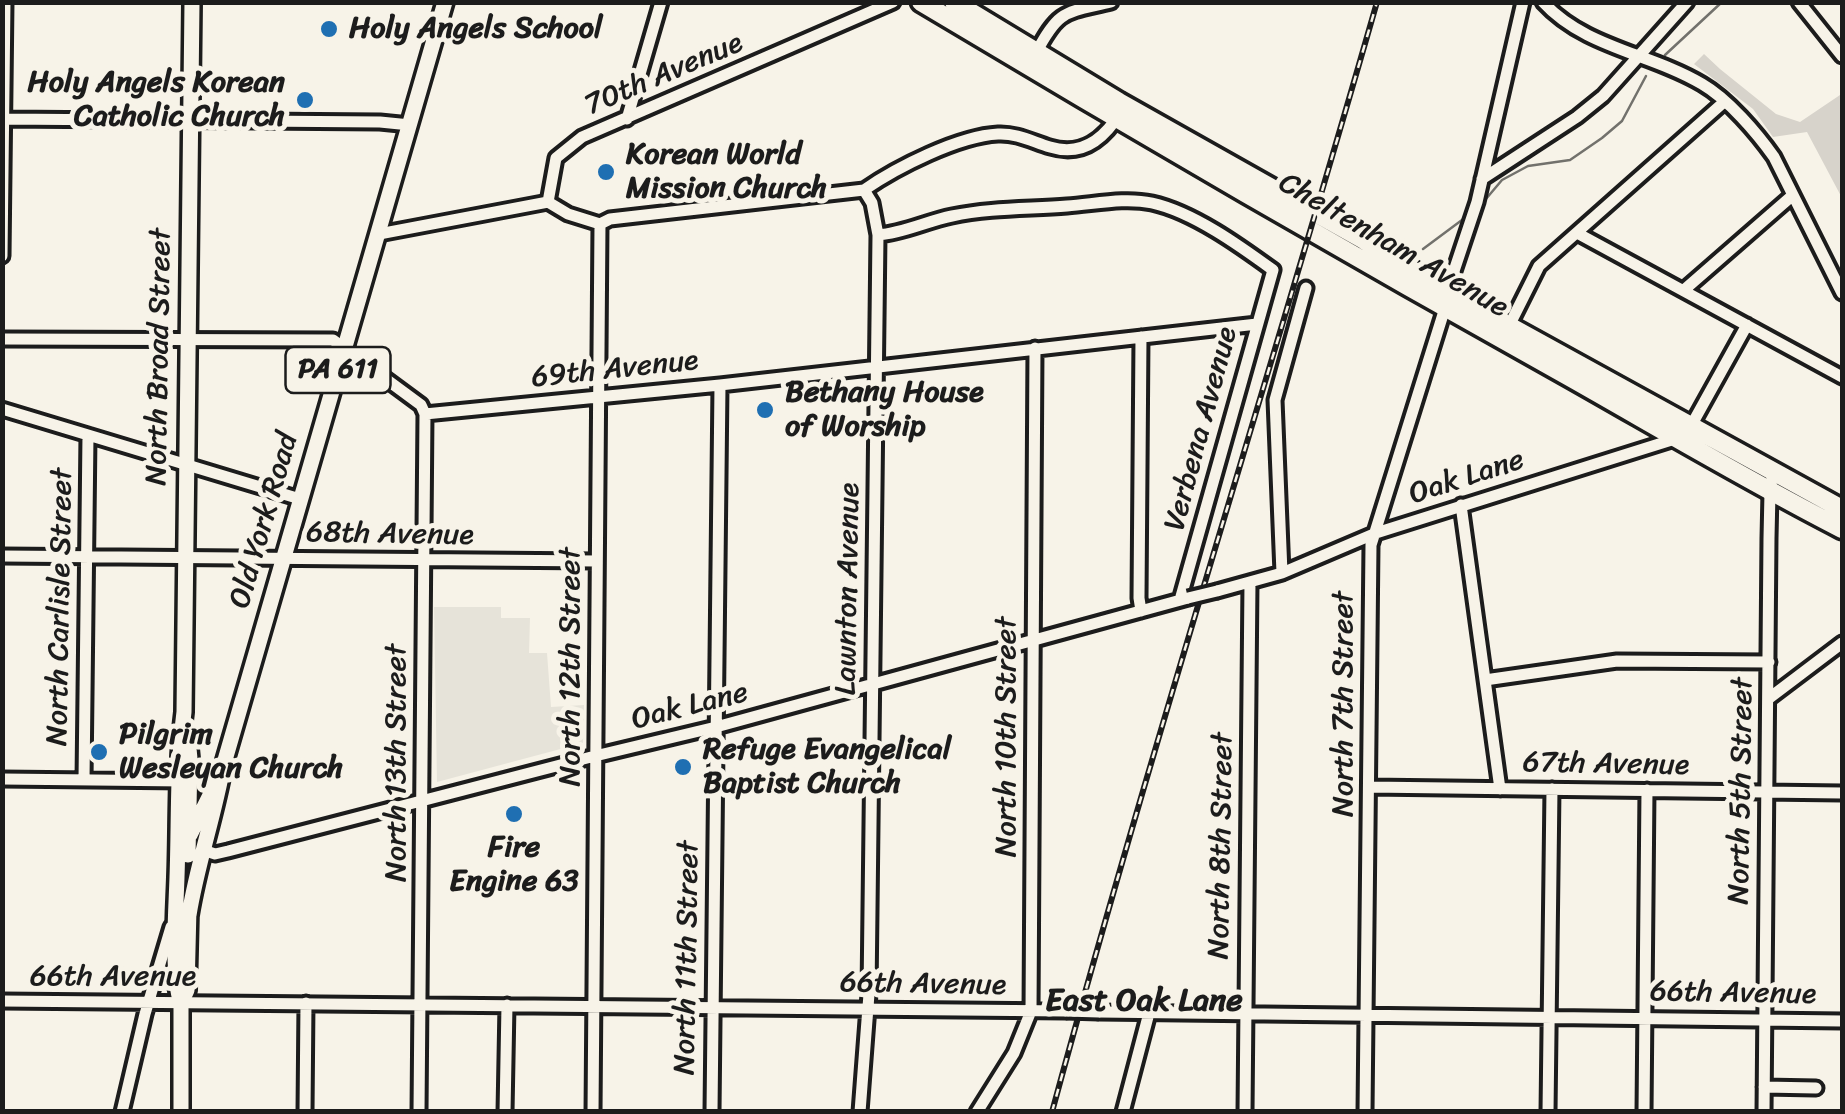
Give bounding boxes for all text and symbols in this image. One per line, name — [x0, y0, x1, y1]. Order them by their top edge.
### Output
place label: Holy Angels School — [349, 11, 603, 47]
marker: Holy Angels School — [318, 18, 340, 40]
street label: 70th Avenue — [579, 26, 749, 124]
place label: Holy Angels Korean Catholic Church — [28, 65, 285, 136]
marker: Holy Angels Korean Catholic Church — [294, 89, 316, 111]
place label: Korean World Mission Church — [626, 137, 827, 208]
marker: Korean World Mission Church — [595, 161, 617, 183]
street label: Cheltenham Avenue — [1272, 166, 1514, 326]
street label: North Broad Street — [140, 228, 180, 486]
street label: Verbena Avenue — [1158, 323, 1246, 535]
street label: 69th Avenue — [530, 343, 700, 397]
road number: PA 611 — [286, 347, 390, 393]
place label: Bethany House of Worship — [785, 375, 984, 446]
marker: Bethany House of Worship — [754, 399, 776, 421]
street label: Old York Road — [223, 429, 307, 613]
street label: Oak Lane — [1405, 443, 1529, 513]
street label: North Carlisle Street — [41, 468, 81, 746]
street label: Lawnton Avenue — [829, 482, 869, 696]
street label: 68th Avenue — [306, 516, 474, 554]
street label: North 12th Street — [553, 548, 589, 786]
street label: North 7th Street — [1326, 591, 1362, 817]
street label: North 10th Street — [989, 617, 1025, 857]
street label: North 13th Street — [379, 644, 415, 882]
street label: Oak Lane — [628, 675, 752, 739]
street label: North 5th Street — [1722, 677, 1762, 905]
place label: Pilgrim Wesleyan Church — [119, 717, 343, 788]
place label: Refuge Evangelical Baptist Church — [703, 732, 951, 802]
street label: North 8th Street — [1202, 732, 1242, 960]
marker: Pilgrim Wesleyan Church — [88, 741, 110, 763]
street label: 67th Avenue — [1522, 746, 1690, 784]
marker: Refuge Evangelical Baptist Church — [672, 756, 694, 778]
marker: Fire Engine 63 — [503, 803, 525, 825]
place label: Fire Engine 63 — [449, 830, 579, 900]
street label: North 11th Street — [668, 840, 708, 1076]
street label: 66th Avenue — [30, 959, 196, 995]
street label: 66th Avenue — [839, 966, 1007, 1004]
street label: 66th Avenue — [1649, 975, 1817, 1013]
district label: East Oak Lane — [1045, 983, 1243, 1021]

